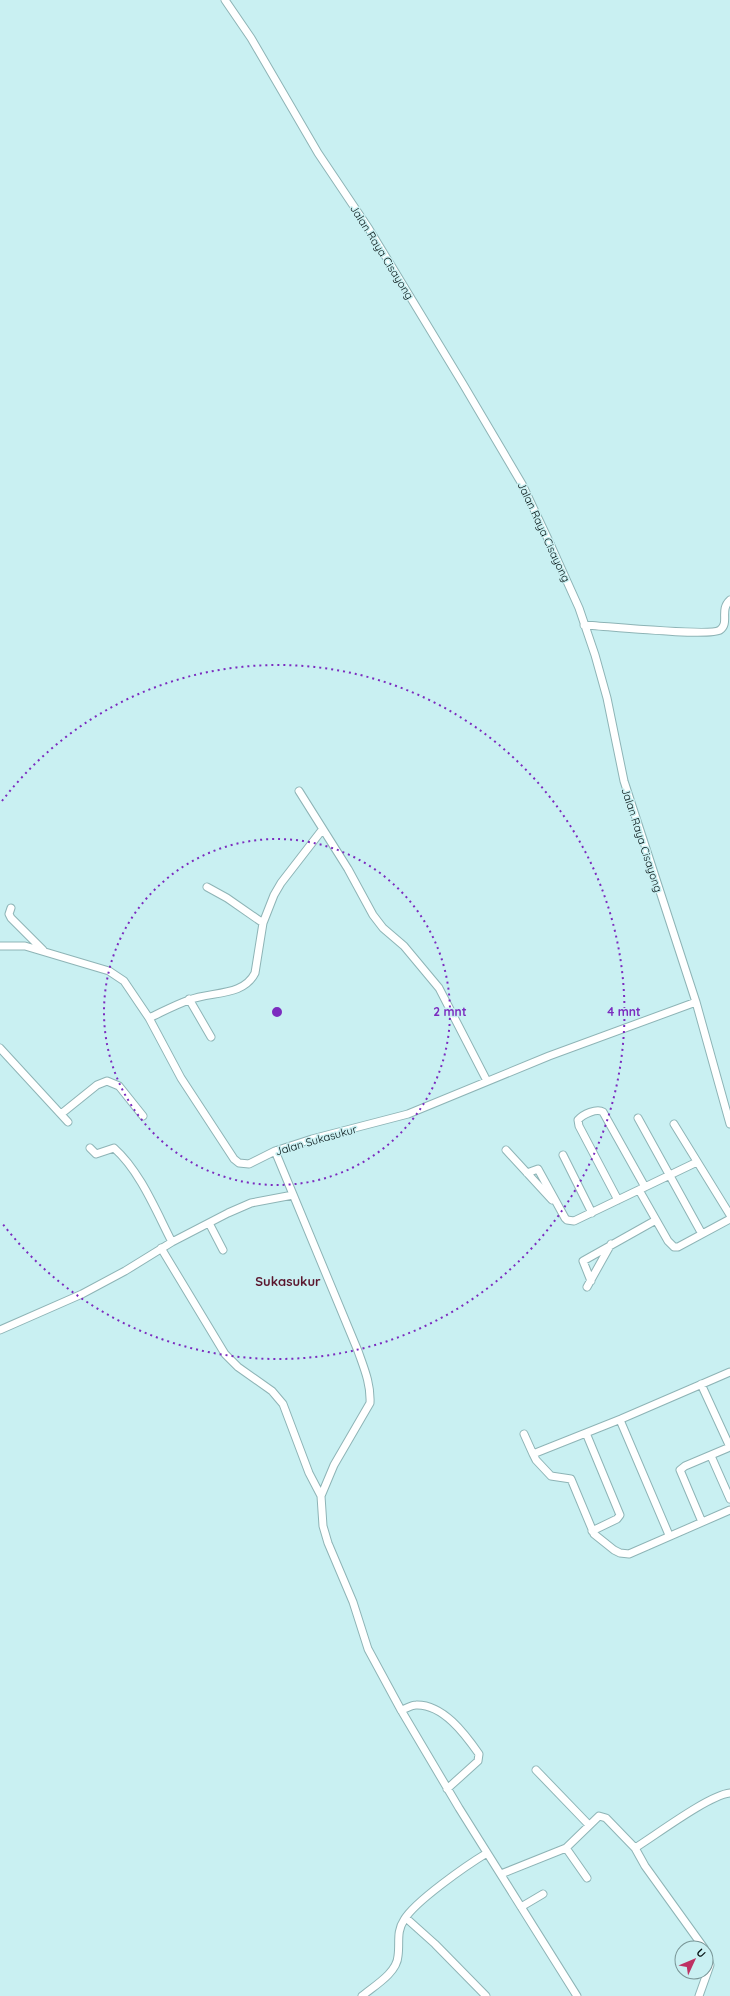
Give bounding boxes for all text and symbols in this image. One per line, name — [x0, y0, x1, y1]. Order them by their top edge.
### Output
street label: Jalan Raya Cisayong — [347, 202, 417, 302]
street label: Jalan Raya Cisayong — [515, 480, 573, 584]
street label: Jalan Raya Cisayong — [618, 786, 666, 894]
text: 2 mnt — [433, 1004, 467, 1019]
text: 4 mnt — [607, 1004, 641, 1019]
centre of rings — [270, 1005, 284, 1019]
street label: Jalan Sukasukur — [274, 1121, 359, 1158]
district label: Sukasukur — [255, 1273, 321, 1289]
north arrow — [674, 1940, 714, 1980]
text: U — [693, 1945, 709, 1961]

